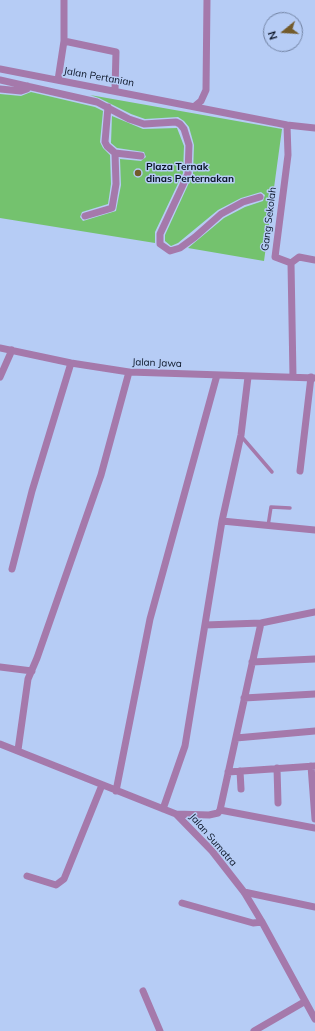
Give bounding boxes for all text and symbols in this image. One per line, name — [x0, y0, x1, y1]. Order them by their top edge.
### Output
north arrow — [263, 12, 303, 52]
text: N — [265, 29, 280, 42]
street label: Jalan Pertanian — [63, 65, 135, 89]
place label: Plaza Ternak dinas Perternakan — [146, 161, 234, 184]
marker: Plaza Ternak dinas Perternakan — [133, 168, 143, 178]
street label: Gang Sekolah — [259, 186, 279, 252]
street label: Jalan Jawa — [132, 356, 182, 370]
street label: Jalan Sumatra — [187, 811, 239, 869]

